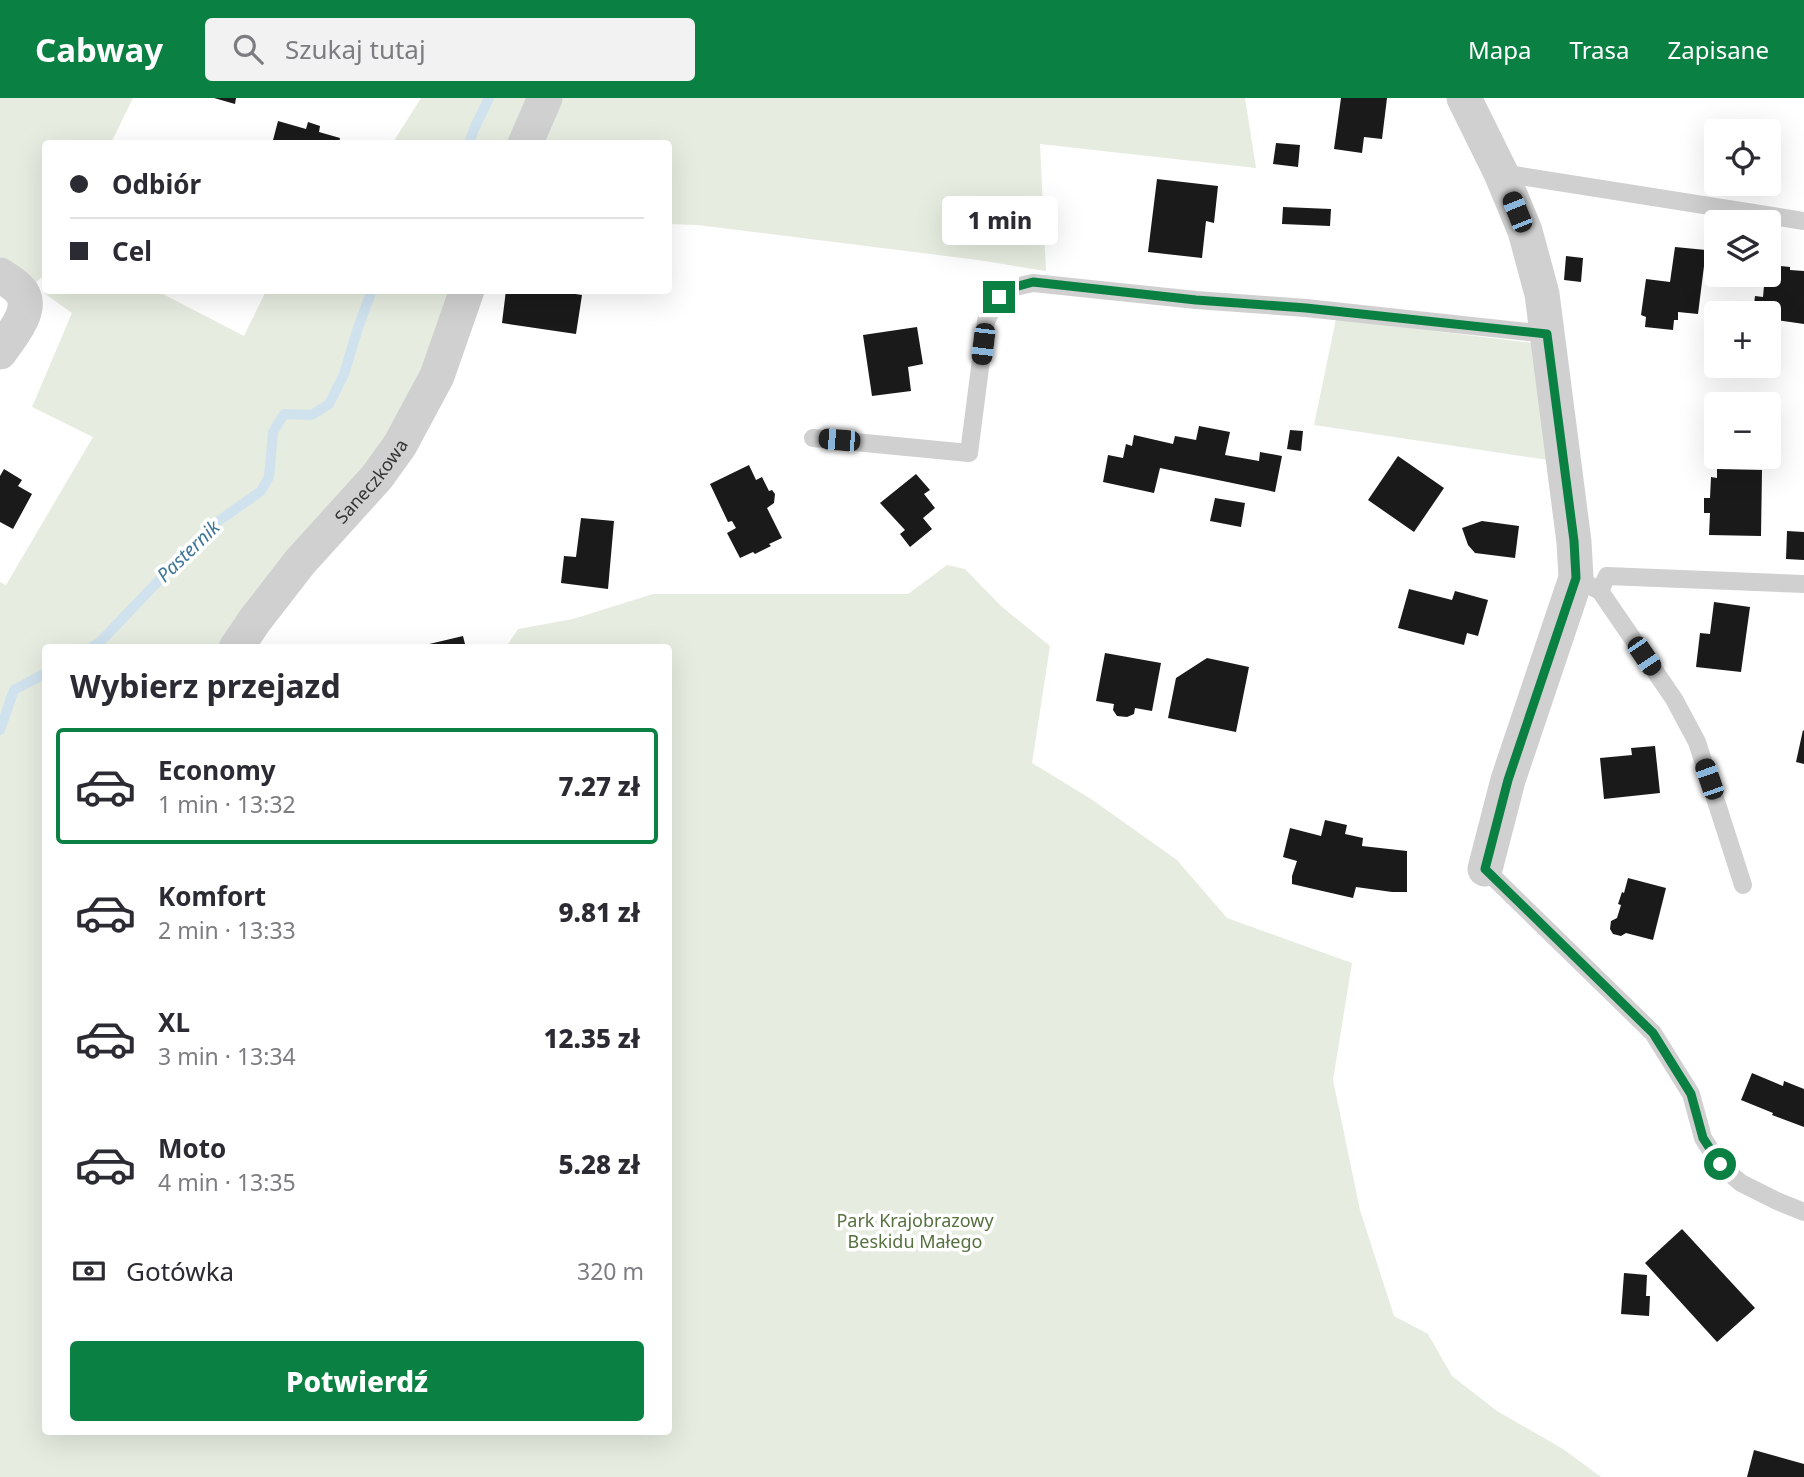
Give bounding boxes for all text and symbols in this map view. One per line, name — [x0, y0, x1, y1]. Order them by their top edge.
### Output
search box — [205, 18, 695, 81]
text: Cabway — [35, 27, 163, 72]
icon: search — [229, 30, 267, 68]
text: Szukaj tutaj — [285, 31, 426, 67]
text: Mapa — [1468, 33, 1532, 66]
text: Trasa — [1570, 33, 1630, 66]
text: Zapisane — [1668, 33, 1769, 66]
map controls — [1704, 119, 1781, 469]
button: locate — [1704, 119, 1781, 196]
text: Odbiór — [112, 166, 201, 202]
car — [1500, 189, 1535, 235]
callout: 1 min — [941, 195, 1057, 244]
text: 1 min — [968, 204, 1032, 236]
button: layers — [1704, 210, 1781, 287]
text: Cel — [112, 233, 152, 269]
route end — [983, 281, 1015, 313]
button: + — [1704, 301, 1781, 378]
car — [971, 322, 996, 366]
button: − — [1704, 392, 1781, 469]
car — [818, 428, 861, 452]
street label: Saneczkowa — [329, 435, 413, 528]
water label: Pasternik — [151, 514, 226, 588]
car — [1624, 633, 1665, 679]
text: Wybierz przejazd — [70, 664, 341, 707]
text: Economy — [158, 752, 276, 788]
icon: car — [74, 755, 137, 818]
car — [1693, 756, 1726, 802]
text: 7.27 zł — [558, 768, 640, 804]
text: 1 min · 13:32 — [158, 788, 296, 820]
text: Komfort — [158, 878, 266, 914]
icon: car — [74, 881, 137, 944]
text: 9.81 zł — [558, 894, 640, 930]
text: 2 min · 13:33 — [158, 914, 296, 946]
text: XL — [158, 1004, 190, 1040]
icon: car — [74, 1007, 137, 1070]
text: 12.35 zł — [543, 1020, 640, 1056]
text: 3 min · 13:34 — [158, 1040, 296, 1072]
text: Moto — [158, 1130, 226, 1166]
icon: car — [74, 1133, 137, 1196]
text: 5.28 zł — [558, 1146, 640, 1182]
route start — [1704, 1148, 1736, 1180]
text: 4 min · 13:35 — [158, 1166, 296, 1198]
park label: Park Krajobrazowy Beskidu Małego — [836, 1208, 994, 1253]
icon: cash — [70, 1252, 108, 1290]
text: Gotówka — [126, 1253, 234, 1289]
text: 320 m — [577, 1255, 644, 1287]
button: Potwierdź — [70, 1341, 644, 1421]

